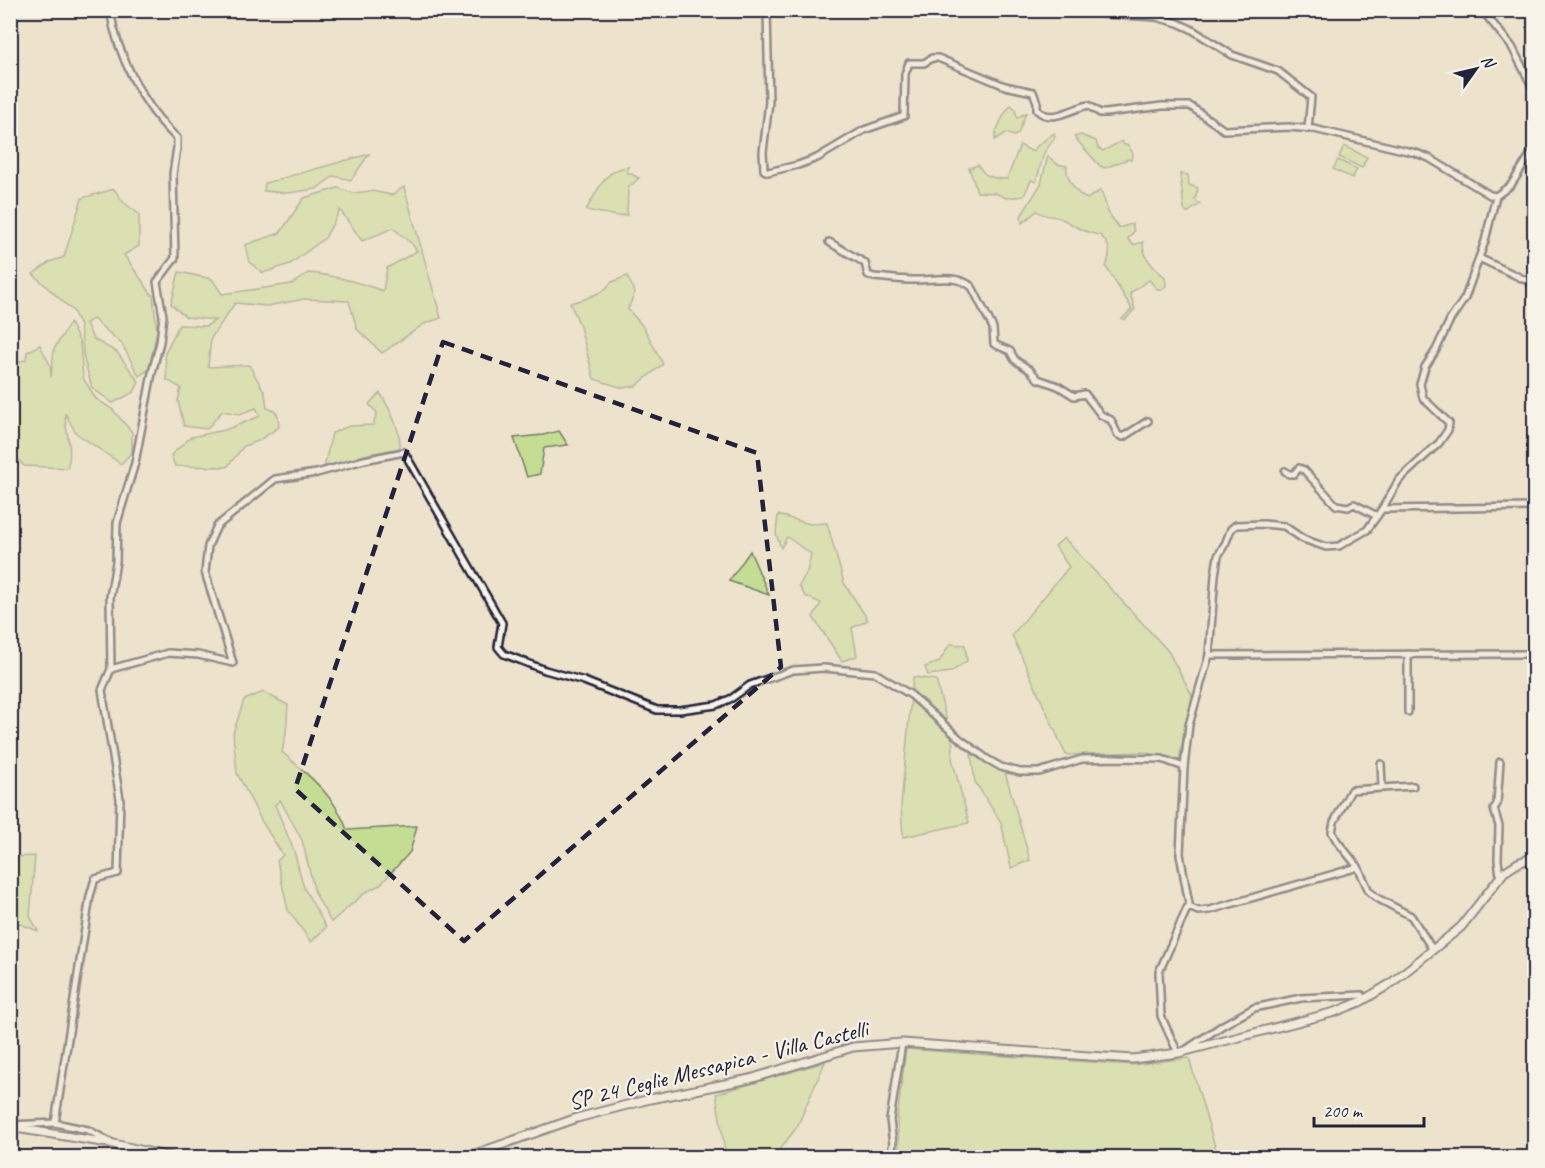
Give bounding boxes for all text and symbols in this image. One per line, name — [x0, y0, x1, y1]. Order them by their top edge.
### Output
north arrow — [1446, 39, 1506, 99]
text: N — [1477, 51, 1500, 73]
street label: SP 24 Ceglie Messapica - Villa Castelli — [565, 1013, 873, 1117]
scale bar — [1314, 1090, 1424, 1128]
text: 200 m — [1323, 1100, 1364, 1122]

